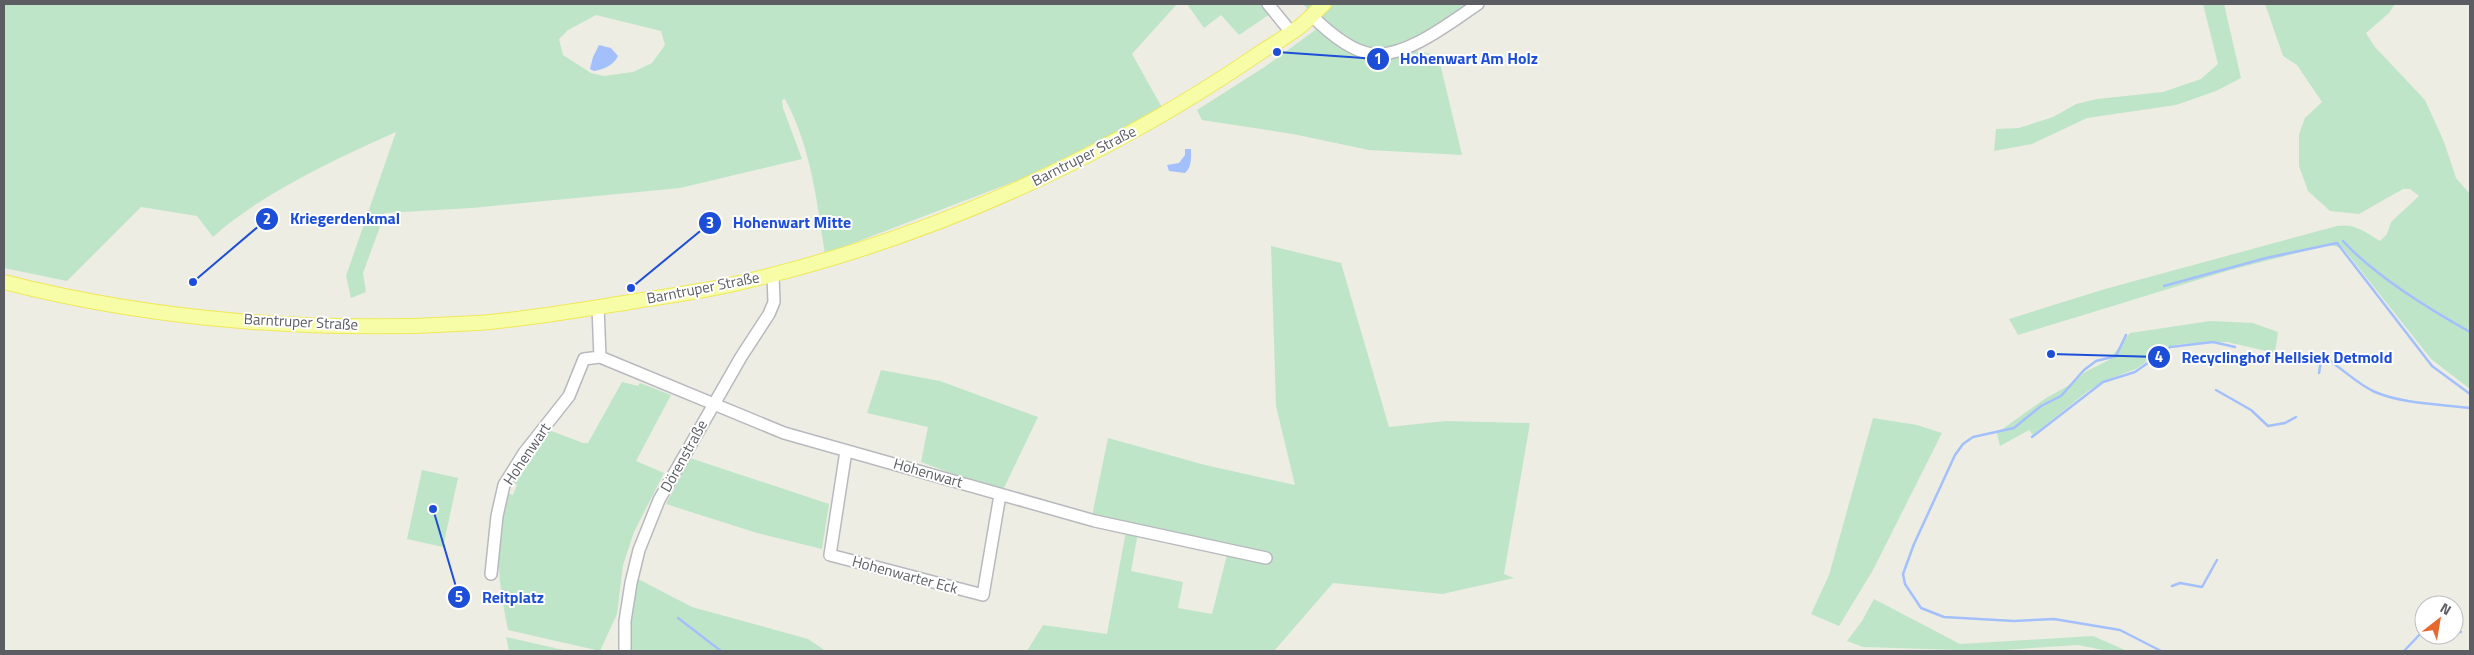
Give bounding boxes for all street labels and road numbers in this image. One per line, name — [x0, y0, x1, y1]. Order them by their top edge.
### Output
street label: Barntruper Straße — [1028, 119, 1140, 192]
street label: Barntruper Straße — [645, 265, 761, 310]
street label: Barntruper Straße — [243, 307, 359, 336]
street label: Dörenstraße — [654, 415, 713, 496]
street label: Hohenwart — [497, 417, 556, 490]
street label: Hohenwart — [891, 452, 966, 494]
street label: Hohenwarter Eck — [850, 549, 961, 600]

